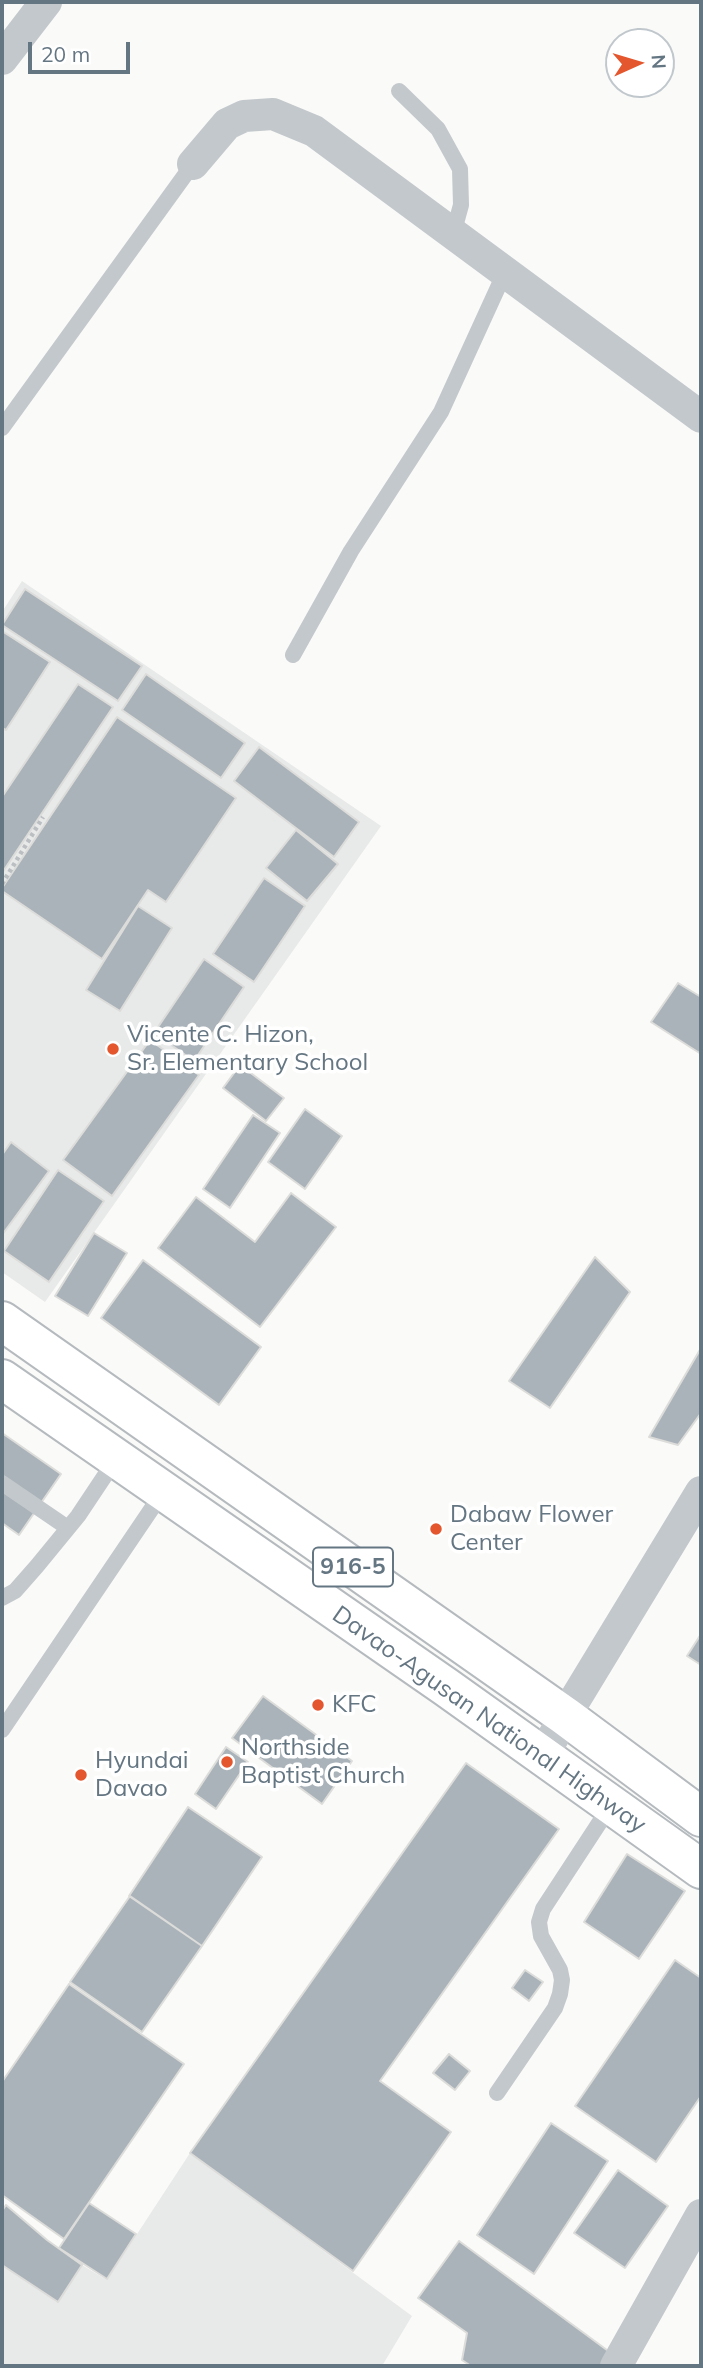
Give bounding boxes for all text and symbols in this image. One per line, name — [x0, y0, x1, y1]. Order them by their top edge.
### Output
scale bar — [32, 28, 133, 72]
north arrow — [605, 28, 675, 98]
text: 20 m — [41, 41, 90, 67]
text: N — [646, 54, 671, 70]
place label: Vicente C. Hizon, Sr. Elementary School — [127, 1021, 368, 1077]
marker: Vicente C. Hizon, Sr. Elementary School — [105, 1041, 121, 1057]
place label: Dabaw Flower Center — [450, 1501, 613, 1557]
marker: Dabaw Flower Center — [428, 1521, 444, 1537]
road number: 916-5 — [313, 1548, 393, 1586]
street label: Davao-Agusan National Highway — [327, 1600, 651, 1840]
place label: KFC — [332, 1691, 377, 1719]
marker: KFC — [310, 1697, 326, 1713]
place label: Northside Baptist Church — [241, 1734, 405, 1790]
place label: Hyundai Davao — [95, 1747, 189, 1803]
marker: Northside Baptist Church — [219, 1754, 235, 1770]
marker: Hyundai Davao — [73, 1767, 89, 1783]

